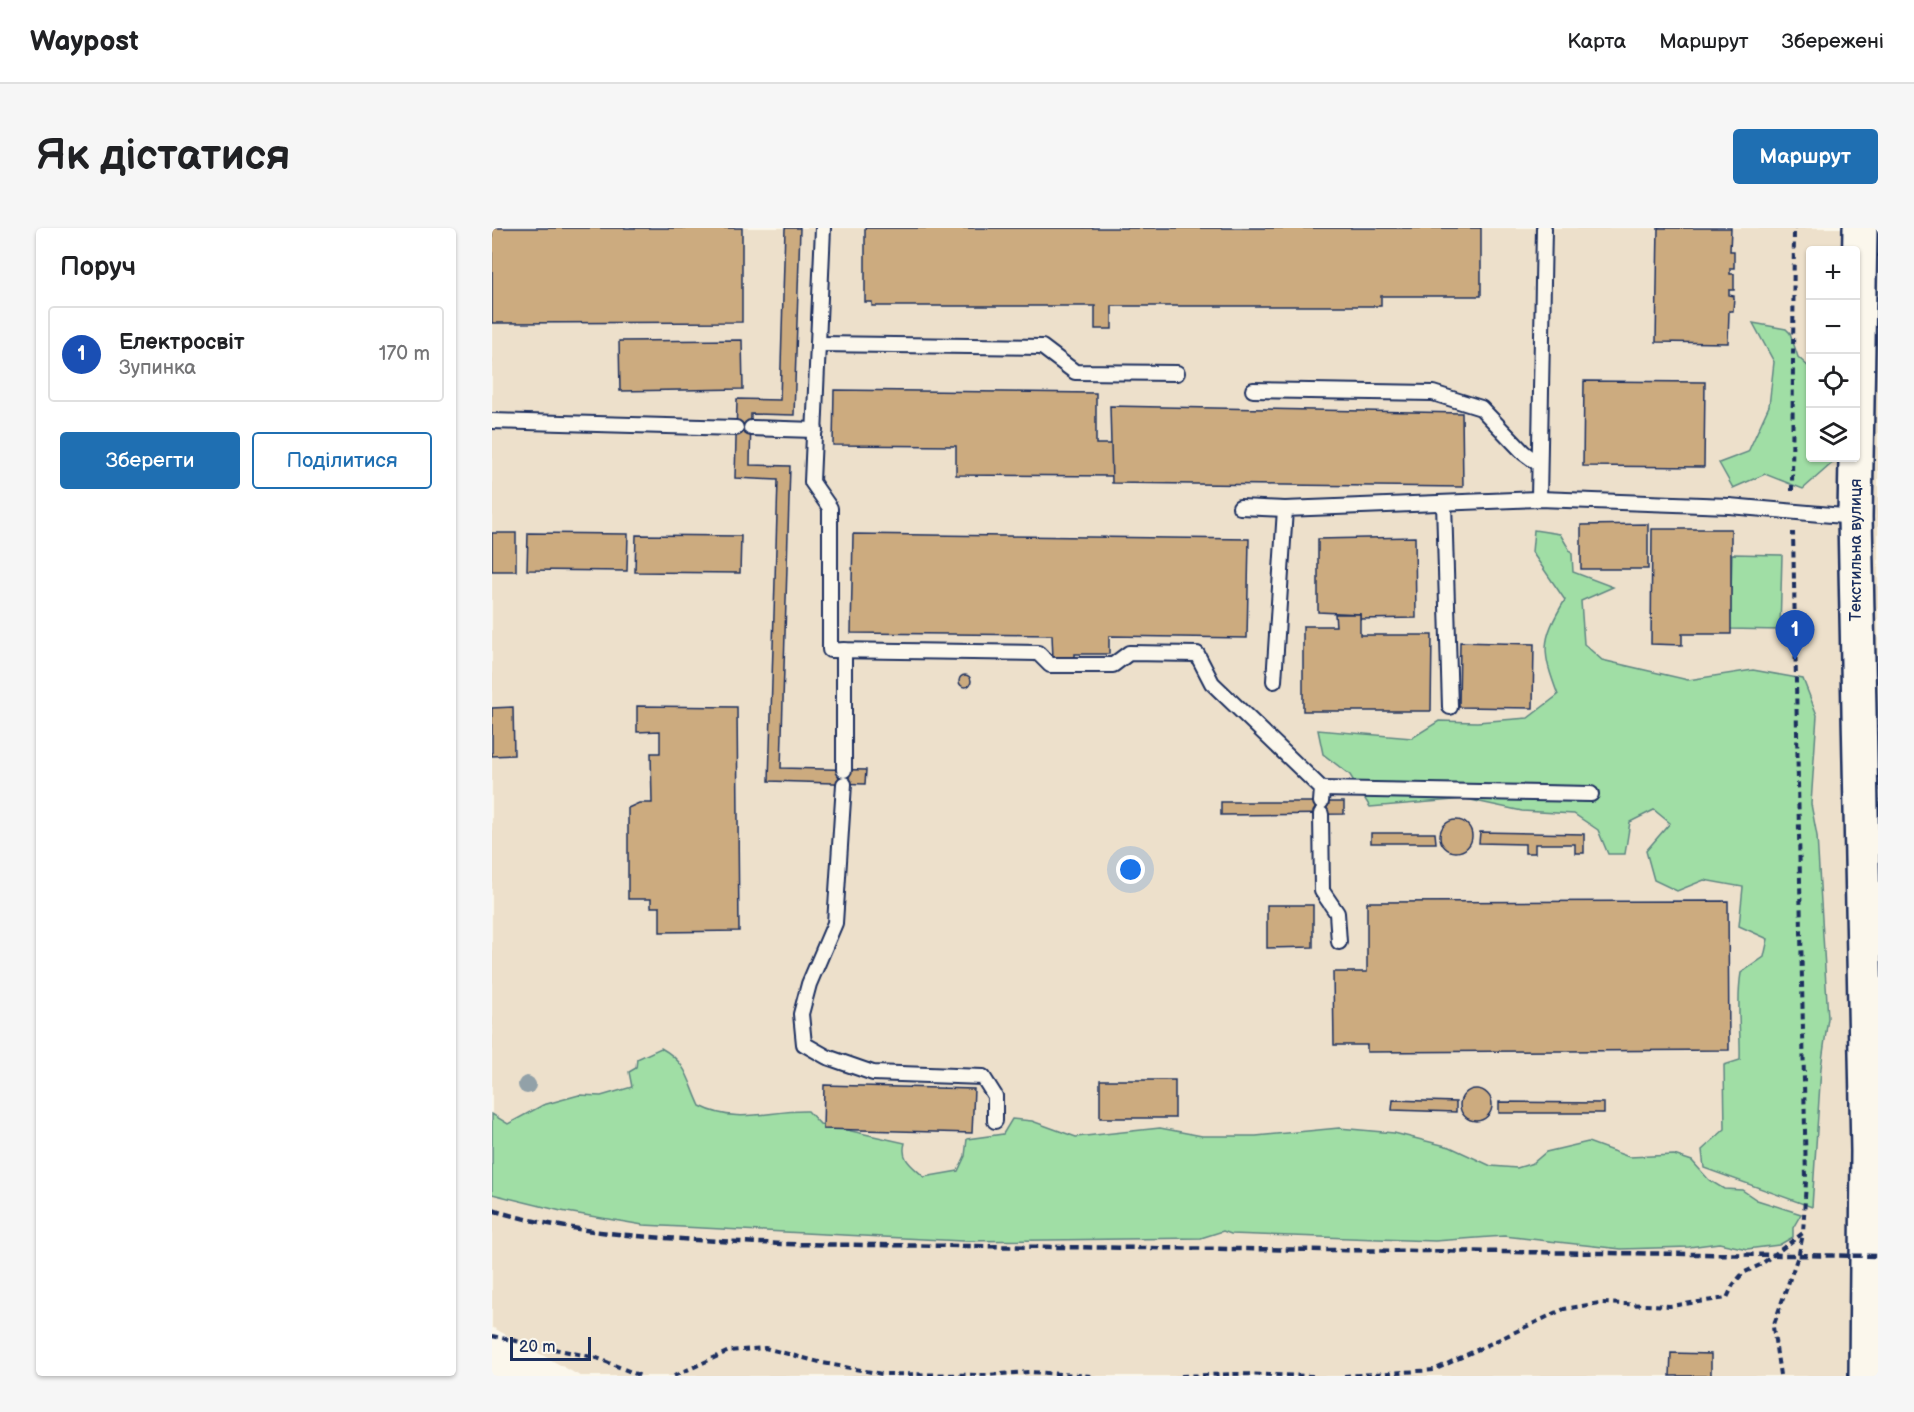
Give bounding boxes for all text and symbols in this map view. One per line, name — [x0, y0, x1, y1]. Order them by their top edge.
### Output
text: Waypost — [30, 25, 139, 58]
text: Карта — [1567, 29, 1626, 54]
text: Маршрут — [1659, 29, 1749, 54]
text: Збережені — [1782, 29, 1884, 54]
button: Маршрут — [1733, 129, 1878, 184]
text: Як дістатися — [36, 131, 290, 182]
map controls — [1806, 246, 1860, 462]
button: + — [1806, 246, 1860, 300]
text: Поруч — [60, 252, 136, 283]
button: − — [1806, 300, 1860, 354]
text: Електросвіт — [119, 329, 244, 356]
text: 1 — [77, 342, 86, 366]
text: 170 m — [379, 342, 430, 366]
button: locate — [1806, 354, 1860, 408]
text: Зупинка — [119, 356, 196, 380]
button: layers — [1806, 408, 1860, 462]
button: Зберегти — [60, 432, 240, 489]
button: Поділитися — [252, 432, 432, 489]
street label: Текстильна вулиця — [1847, 479, 1866, 621]
pin: 1 — [1776, 610, 1814, 660]
your location — [1116, 855, 1145, 884]
scale bar — [510, 1334, 591, 1362]
text: 20 m — [519, 1338, 555, 1357]

